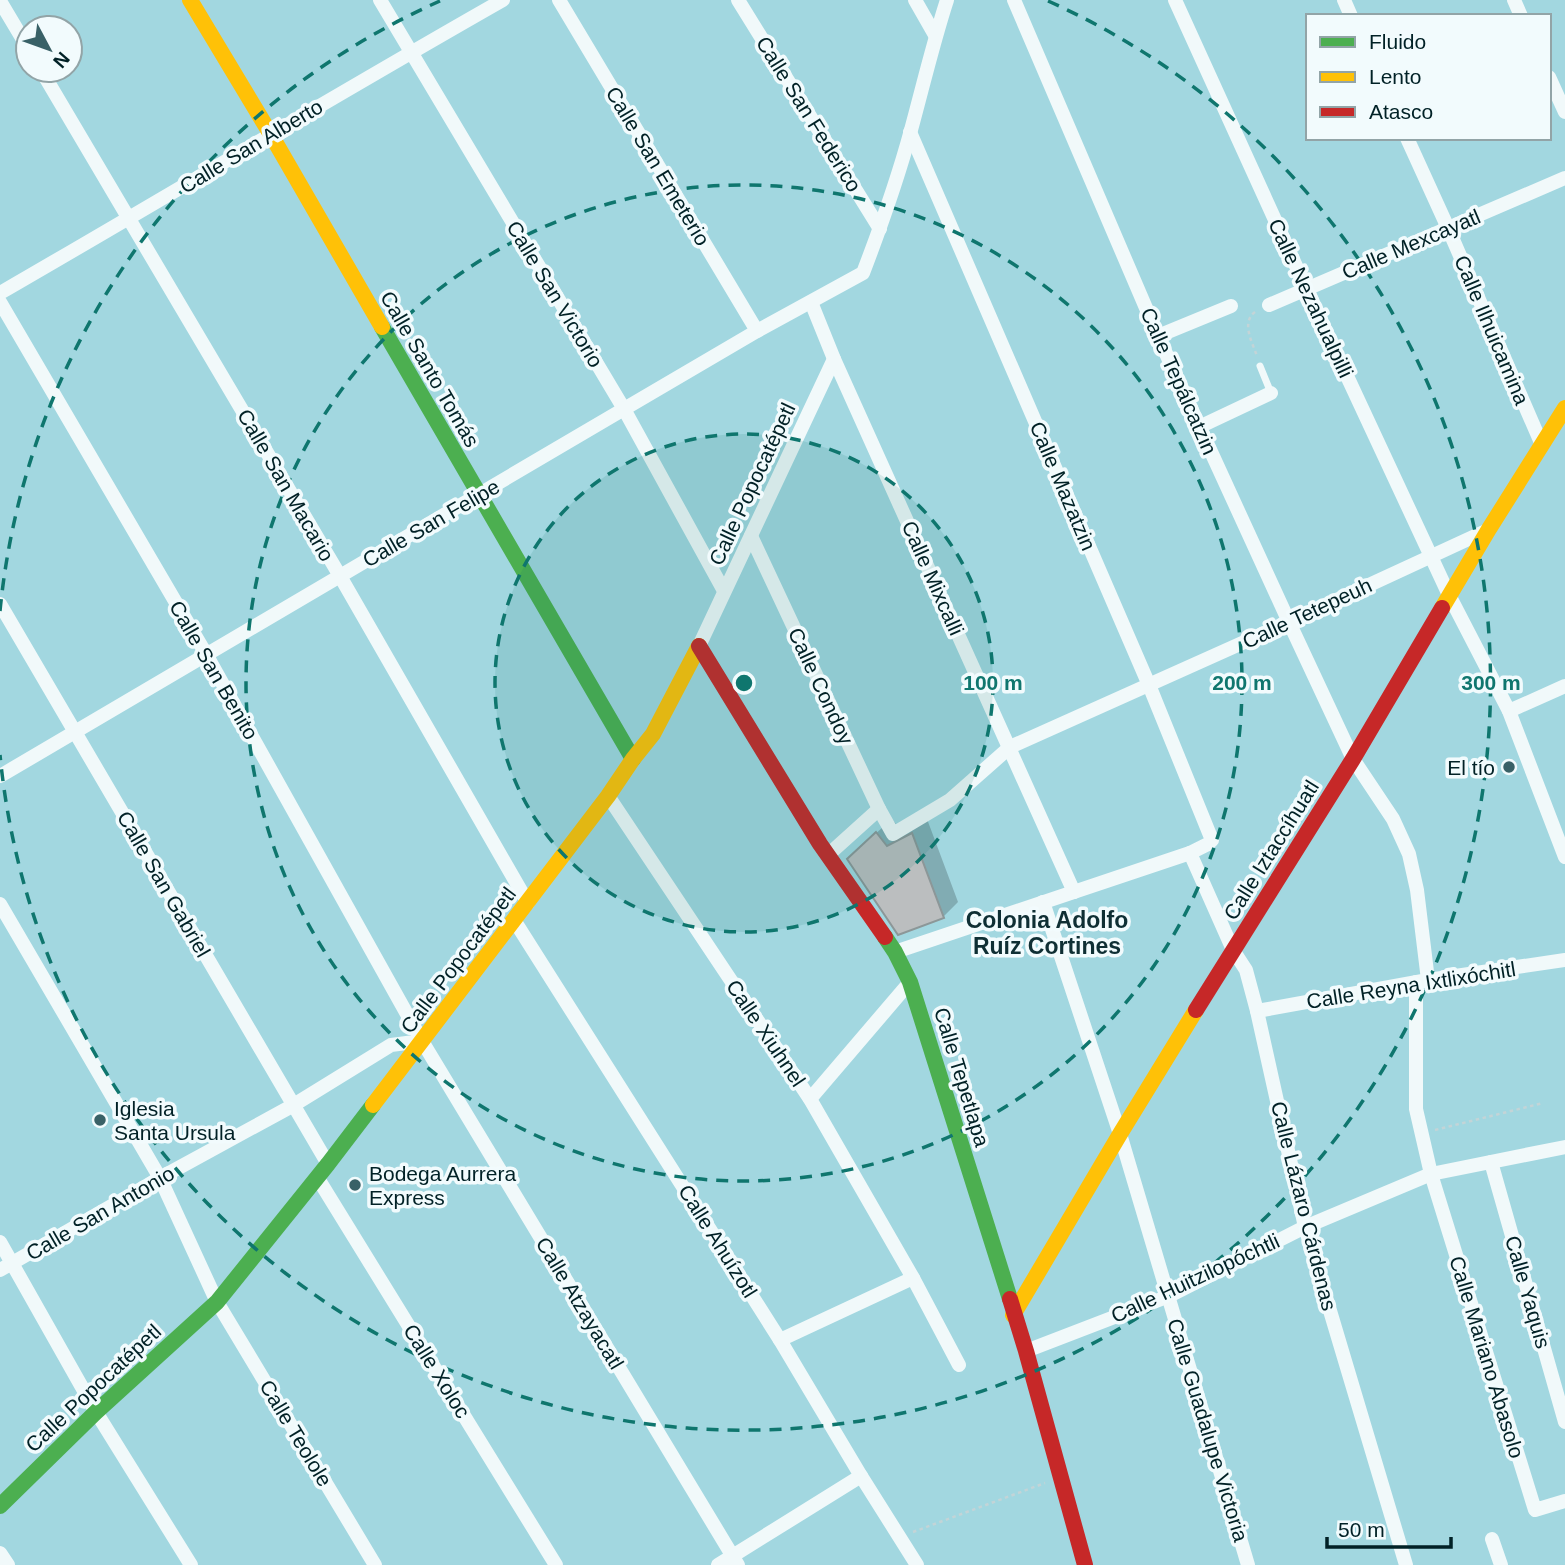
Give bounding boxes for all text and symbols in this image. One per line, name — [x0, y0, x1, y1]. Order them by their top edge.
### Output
north arrow — [14, 14, 84, 84]
legend — [1306, 14, 1551, 140]
text: Fluido — [1369, 30, 1426, 53]
street label: Calle San Federico — [752, 32, 866, 196]
text: N — [49, 48, 74, 72]
text: Lento — [1369, 65, 1422, 88]
street label: Calle San Emeterio — [602, 83, 714, 249]
street label: Calle San Alberto — [176, 94, 326, 198]
text: Atasco — [1369, 100, 1433, 123]
street label: Calle Mexcayatl — [1338, 204, 1484, 284]
street label: Calle Nezahualpilli — [1264, 215, 1358, 381]
street label: Calle San Victorio — [502, 217, 608, 371]
street label: Calle Ilhuicamina — [1450, 252, 1534, 408]
street label: Calle Santo Tomás — [376, 287, 484, 451]
street label: Calle Tepálcatzin — [1136, 304, 1222, 458]
street label: Calle Popocatépetl — [704, 399, 800, 569]
street label: Calle San Macario — [233, 405, 339, 565]
street label: Calle Mazatzin — [1026, 418, 1100, 554]
street label: Calle San Felipe — [359, 475, 503, 571]
street label: Calle Mixcalli — [898, 517, 968, 639]
street label: Calle Tetepeuh — [1239, 573, 1375, 653]
street label: Calle San Benito — [165, 597, 263, 743]
street label: Calle Condoy — [784, 624, 858, 748]
centre of rings — [732, 671, 756, 695]
text: 100 m — [963, 671, 1023, 694]
text: 200 m — [1212, 671, 1272, 694]
text: 300 m — [1461, 671, 1521, 694]
place label: El tío — [1447, 756, 1495, 779]
marker: El tío — [1501, 759, 1517, 775]
street label: Calle Iztaccíhuatl — [1219, 776, 1323, 924]
street label: Calle San Gabriel — [113, 807, 215, 961]
street label: Calle Popocatépetl — [396, 883, 520, 1037]
district label: Colonia Adolfo Ruíz Cortines — [966, 907, 1128, 959]
street label: Calle Reyna Ixtlixóchitl — [1305, 957, 1517, 1013]
street label: Calle Xiuhnel — [722, 975, 810, 1091]
street label: Calle Tepetlapa — [930, 1005, 994, 1150]
place label: Iglesia Santa Ursula — [114, 1097, 236, 1144]
street label: Calle Lázaro Cárdenas — [1267, 1099, 1341, 1313]
marker: Iglesia Santa Ursula — [92, 1112, 108, 1128]
street label: Calle San Antonio — [22, 1161, 178, 1265]
place label: Bodega Aurrera Express — [369, 1162, 516, 1209]
marker: Bodega Aurrera Express — [347, 1177, 363, 1193]
street label: Calle Ahuízotl — [674, 1180, 762, 1302]
street label: Calle Huitzilopóchtli — [1107, 1229, 1283, 1327]
street label: Calle Atzayacatl — [532, 1233, 628, 1373]
street label: Calle Yaquis — [1501, 1233, 1555, 1351]
street label: Calle Mariano Abasolo — [1445, 1253, 1529, 1461]
street label: Calle Guadalupe Victoria — [1163, 1316, 1253, 1545]
street label: Calle Popocatépetl — [21, 1319, 165, 1457]
street label: Calle Xoloc — [399, 1320, 475, 1422]
street label: Calle Teolole — [255, 1376, 337, 1490]
scale bar — [1327, 1506, 1451, 1550]
text: 50 m — [1338, 1518, 1385, 1541]

